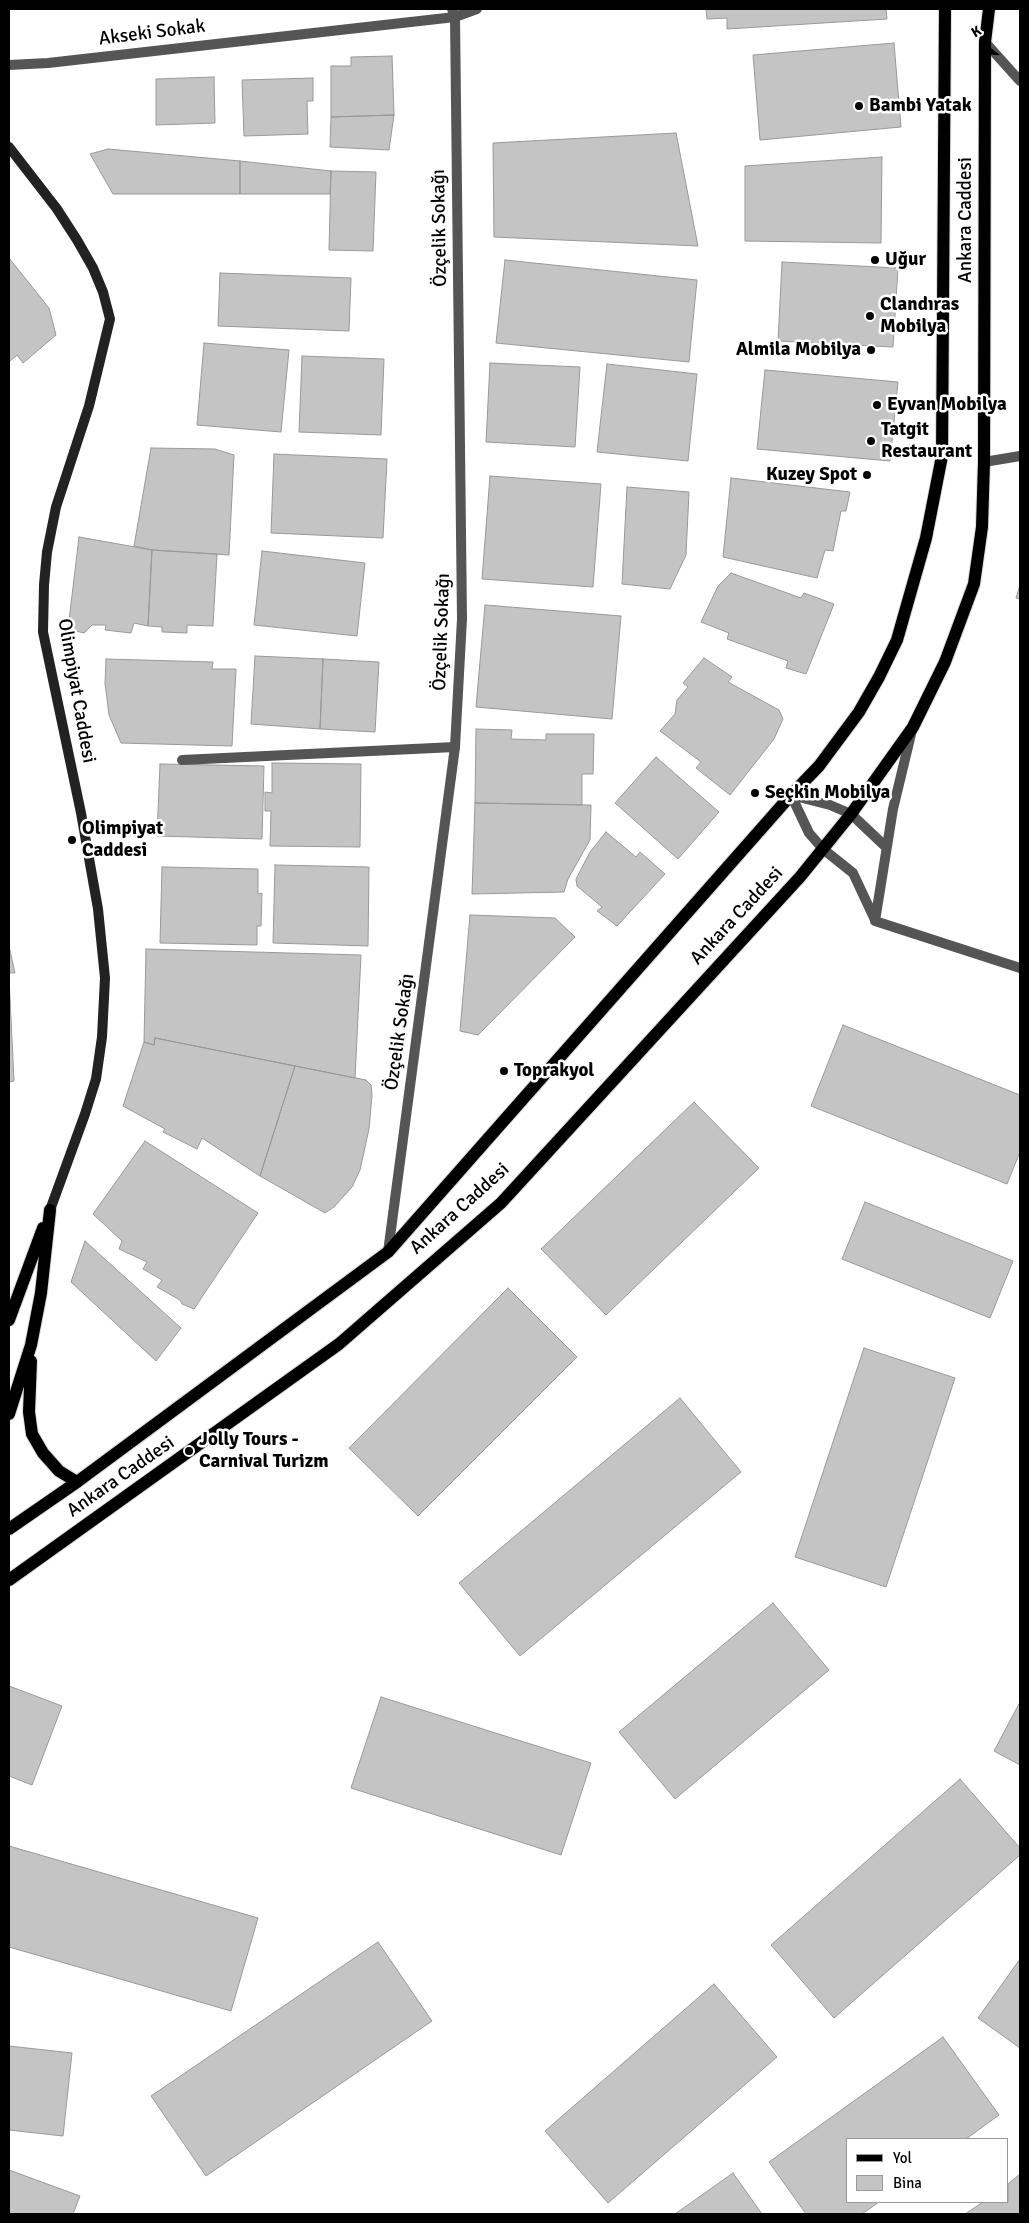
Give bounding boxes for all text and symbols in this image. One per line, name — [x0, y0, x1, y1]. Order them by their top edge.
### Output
street label: Akseki Sokak — [98, 15, 206, 51]
north arrow — [959, 20, 1009, 70]
text: K — [968, 22, 984, 41]
place label: Bambi Yatak — [869, 95, 972, 117]
marker: Bambi Yatak — [853, 100, 865, 112]
street label: Ankara Caddesi — [955, 157, 977, 283]
street label: Özçelik Sokağı — [428, 169, 452, 287]
place label: Uğur — [885, 249, 926, 271]
marker: Uğur — [869, 254, 881, 266]
place label: Clandıras Mobilya — [880, 294, 959, 338]
marker: Clandıras Mobilya — [864, 310, 876, 322]
place label: Almila Mobilya — [736, 339, 861, 361]
marker: Almila Mobilya — [865, 344, 877, 356]
place label: Eyvan Mobilya — [887, 394, 1007, 416]
marker: Eyvan Mobilya — [871, 399, 883, 411]
place label: Tatgit Restaurant — [881, 419, 972, 463]
marker: Tatgit Restaurant — [865, 435, 877, 447]
place label: Kuzey Spot — [766, 464, 857, 486]
marker: Kuzey Spot — [861, 469, 873, 481]
street label: Özçelik Sokağı — [429, 573, 455, 691]
street label: Olimpiyat Caddesi — [52, 617, 100, 765]
place label: Seçkin Mobilya — [765, 782, 890, 804]
marker: Seçkin Mobilya — [749, 787, 761, 799]
place label: Oli̇mpi̇yat Caddesi̇ — [82, 818, 163, 862]
marker: Oli̇mpi̇yat Caddesi̇ — [66, 834, 78, 846]
street label: Ankara Caddesi — [686, 862, 788, 970]
street label: Özçelik Sokağı — [381, 972, 419, 1092]
place label: Toprakyol — [514, 1060, 594, 1082]
marker: Toprakyol — [498, 1065, 510, 1077]
street label: Ankara Caddesi — [406, 1158, 514, 1260]
place label: Jolly Tours - Carnival Turizm — [199, 1429, 329, 1473]
street label: Ankara Caddesi — [63, 1432, 179, 1522]
marker: Jolly Tours - Carnival Turizm — [183, 1445, 195, 1457]
legend — [846, 2138, 1009, 2203]
text: Yol — [893, 2149, 912, 2167]
text: Bina — [893, 2174, 922, 2192]

